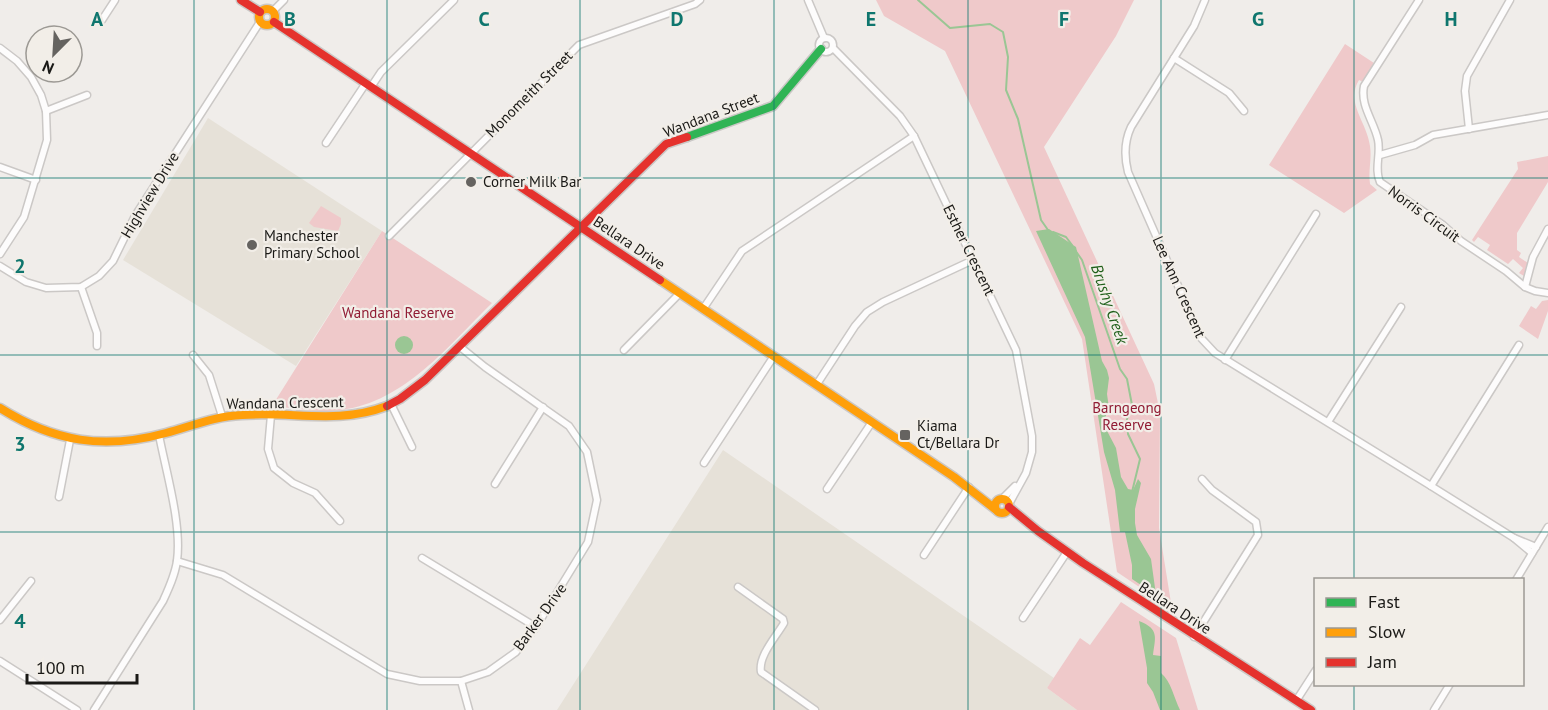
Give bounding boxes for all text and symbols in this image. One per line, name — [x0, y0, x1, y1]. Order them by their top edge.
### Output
text: A — [91, 6, 104, 32]
text: B — [284, 6, 296, 32]
text: C — [478, 6, 490, 32]
text: D — [671, 6, 684, 32]
text: E — [866, 6, 876, 32]
text: F — [1059, 6, 1069, 32]
text: G — [1252, 6, 1264, 32]
text: H — [1444, 6, 1458, 32]
north arrow — [24, 24, 84, 84]
street label: Monomeith Street — [481, 46, 576, 141]
text: N — [39, 56, 57, 79]
street label: Wandana Street — [660, 88, 761, 141]
street label: Highview Drive — [116, 148, 183, 241]
place label: Corner Milk Bar — [483, 172, 581, 191]
marker: Corner Milk Bar — [464, 175, 478, 189]
street label: Norris Circuit — [1385, 181, 1464, 246]
street label: Esther Crescent — [939, 201, 1000, 298]
street label: Bellara Drive — [590, 212, 669, 274]
place label: Manchester Primary School — [264, 226, 360, 262]
street label: Lee Ann Crescent — [1149, 233, 1210, 341]
marker: Manchester Primary School — [245, 238, 259, 252]
text: 2 — [14, 253, 26, 279]
water label: Brushy Creek — [1087, 261, 1133, 347]
park label: Wandana Reserve — [342, 303, 454, 322]
street label: Wandana Crescent — [226, 392, 344, 413]
park label: Barngeong Reserve — [1092, 398, 1162, 434]
place label: Kiama Ct/Bellara Dr — [917, 416, 999, 452]
marker: Kiama Ct/Bellara Dr — [898, 428, 912, 442]
text: 3 — [14, 431, 26, 457]
street label: Bellara Drive — [1135, 577, 1215, 638]
legend — [1314, 578, 1524, 686]
street label: Barker Drive — [509, 579, 570, 654]
text: Fast — [1368, 590, 1400, 613]
text: 4 — [14, 608, 26, 634]
text: Slow — [1368, 620, 1406, 643]
scale bar — [27, 647, 136, 685]
text: Jam — [1367, 650, 1397, 673]
text: 100 m — [36, 656, 85, 679]

